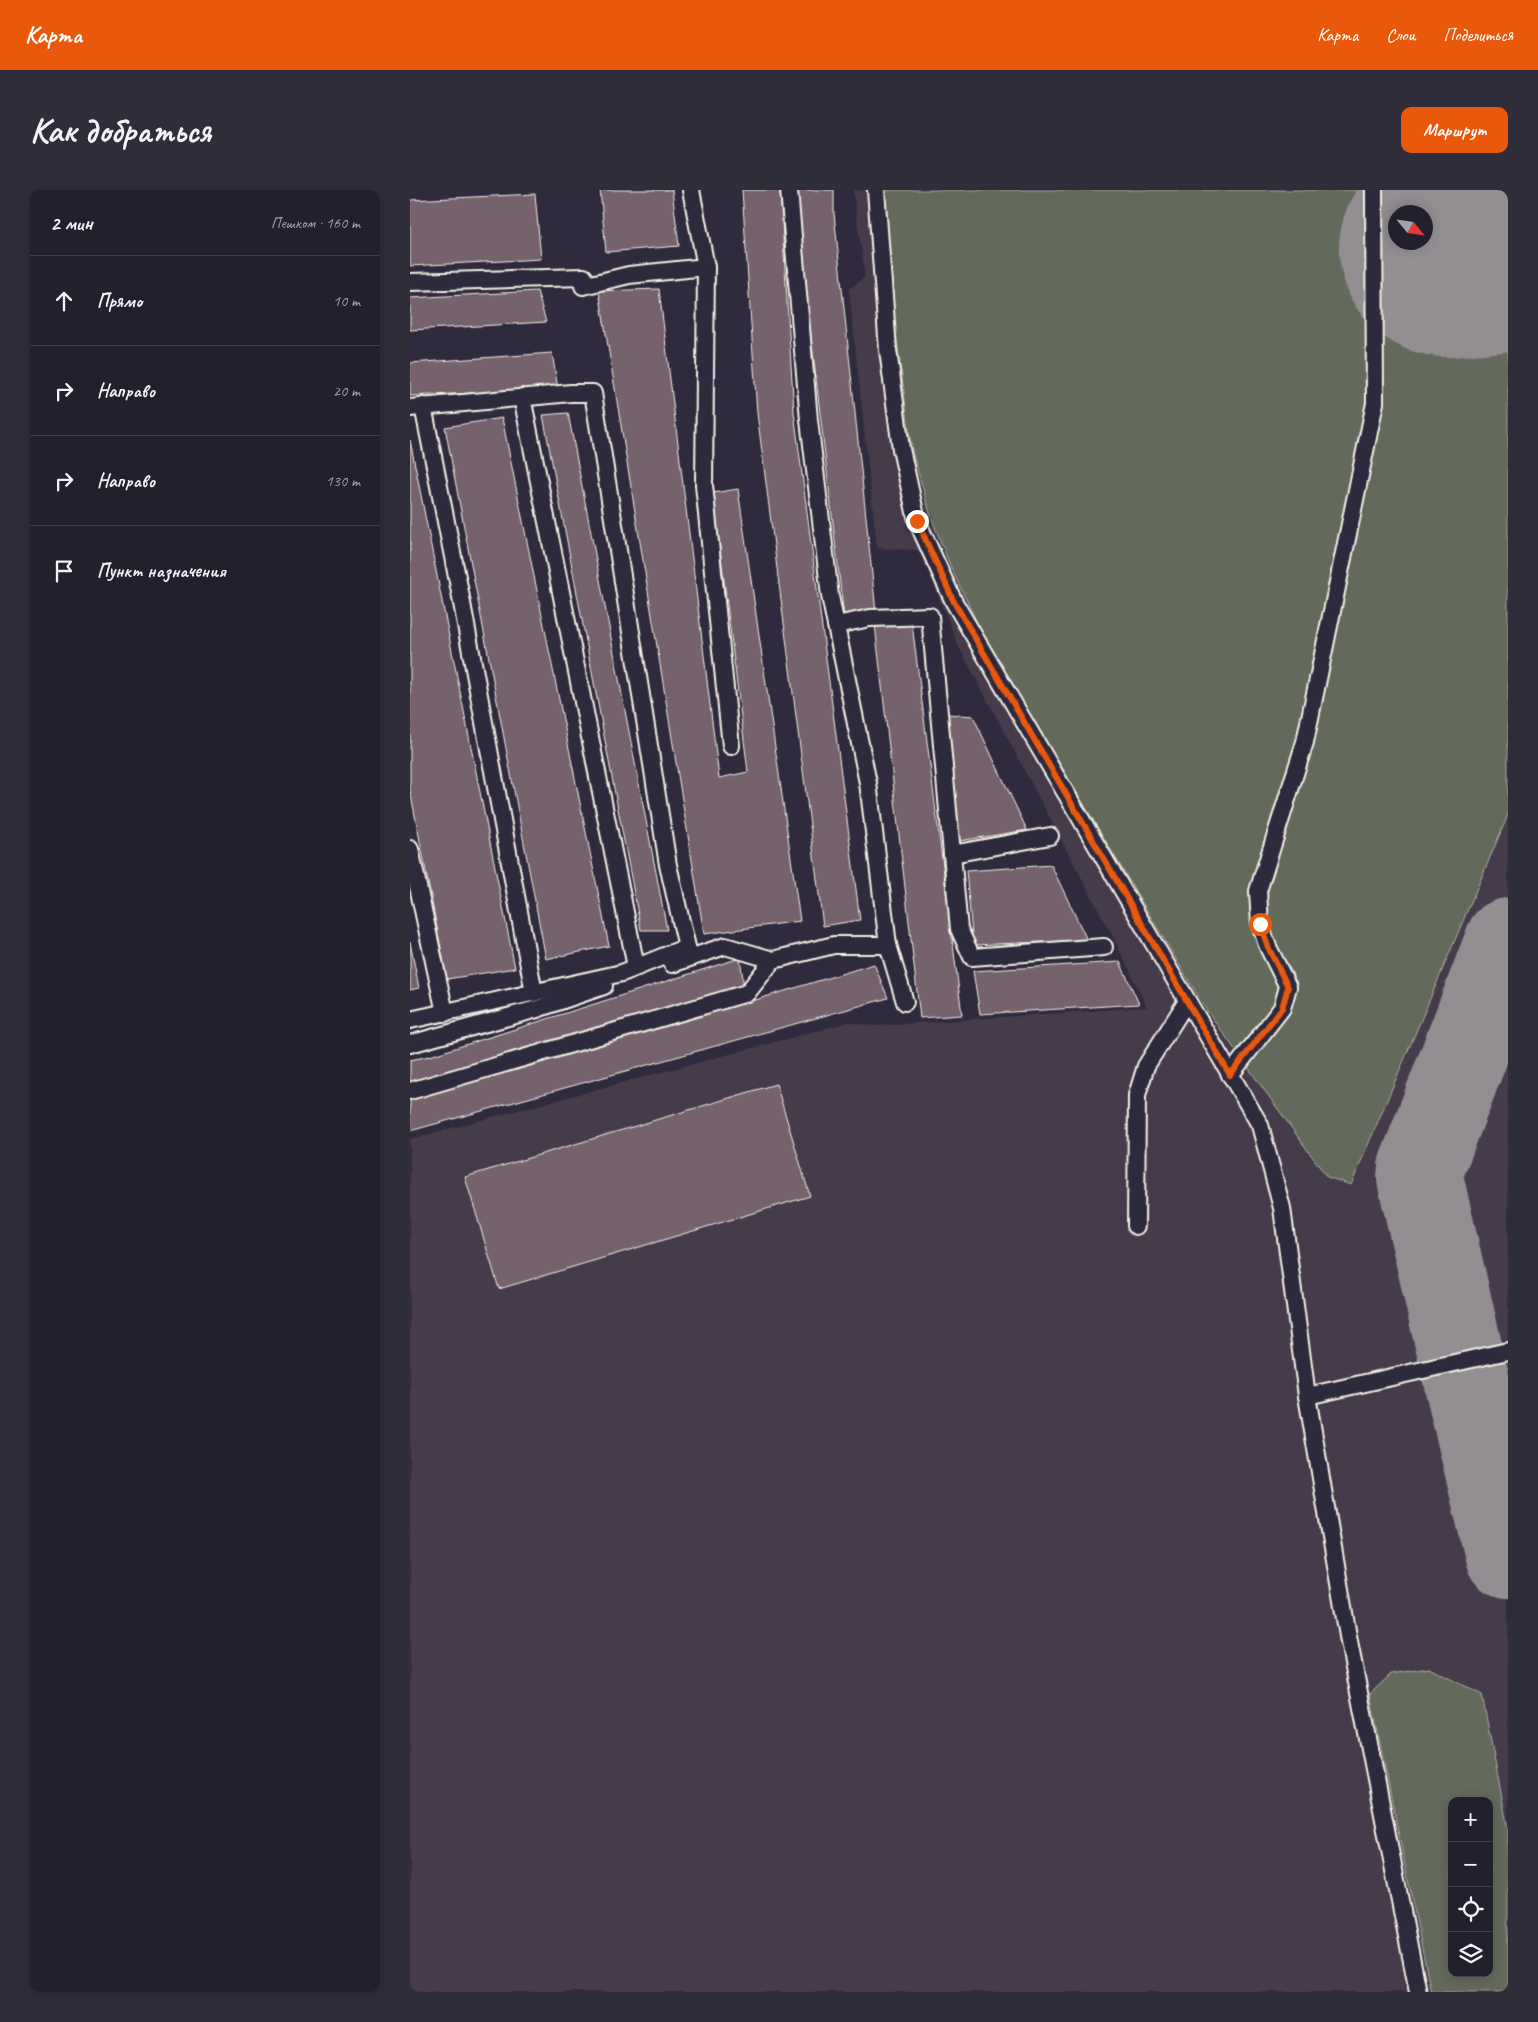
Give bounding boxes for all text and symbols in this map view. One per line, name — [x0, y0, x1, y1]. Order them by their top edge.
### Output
text: Карта — [25, 20, 82, 50]
text: Карта — [1317, 24, 1358, 46]
text: Слои — [1386, 24, 1415, 46]
text: Поделиться — [1443, 24, 1513, 46]
button: Маршрут — [1401, 107, 1508, 153]
text: Как добраться — [30, 108, 211, 153]
north arrow — [1388, 205, 1433, 250]
text: 2 мин — [50, 210, 93, 236]
text: Пешком · 160 m — [271, 213, 360, 233]
icon: ahead — [50, 287, 78, 315]
text: Прямо — [97, 289, 142, 313]
text: 10 m — [333, 291, 360, 311]
icon: right — [50, 377, 78, 405]
text: Направо — [97, 379, 155, 403]
text: 20 m — [333, 381, 360, 401]
icon: right — [50, 467, 78, 495]
text: Направо — [97, 469, 155, 493]
text: 130 m — [326, 471, 360, 491]
route end — [906, 510, 929, 533]
icon: arrive — [50, 557, 78, 585]
text: Пункт назначения — [97, 559, 226, 583]
route start — [1249, 913, 1272, 936]
map controls — [1448, 1797, 1493, 1977]
button: + — [1448, 1797, 1493, 1842]
button: − — [1448, 1842, 1493, 1887]
button: locate — [1448, 1887, 1493, 1932]
button: layers — [1448, 1932, 1493, 1977]

